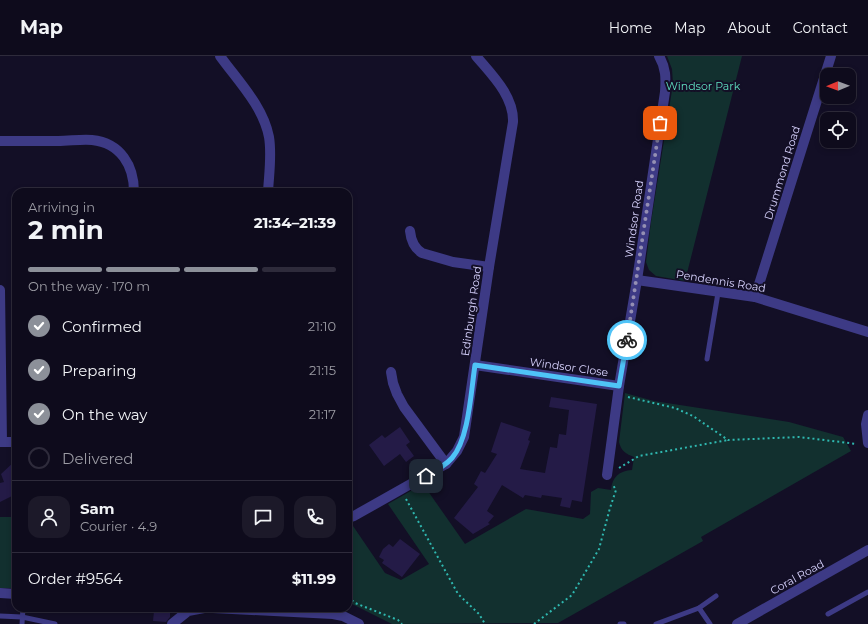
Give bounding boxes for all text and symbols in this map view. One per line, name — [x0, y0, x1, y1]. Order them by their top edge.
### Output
text: Map — [20, 16, 63, 39]
text: Home — [609, 19, 652, 37]
text: Map — [674, 19, 705, 37]
text: About — [727, 19, 771, 37]
text: Contact — [793, 19, 848, 37]
north arrow — [820, 68, 856, 104]
map controls — [820, 68, 856, 148]
park label: Windsor Park — [666, 79, 741, 93]
pin — [643, 106, 677, 140]
icon: bag — [649, 112, 671, 134]
button: locate — [820, 112, 856, 148]
street label: Drummond Road — [761, 124, 803, 222]
street label: Windsor Road — [622, 179, 646, 259]
text: Arriving in — [28, 199, 95, 215]
text: 21:34–21:39 — [254, 213, 336, 232]
text: 2 min — [28, 214, 104, 246]
street label: Edinburgh Road — [458, 265, 484, 357]
street label: Pendennis Road — [675, 267, 767, 295]
text: On the way · 170 m — [28, 278, 150, 294]
icon: check — [28, 315, 50, 337]
text: Confirmed — [62, 317, 142, 336]
text: 21:10 — [308, 318, 336, 334]
courier — [607, 320, 647, 360]
icon: bike — [616, 329, 638, 351]
street label: Windsor Close — [529, 355, 609, 379]
icon: check — [28, 359, 50, 381]
text: Preparing — [62, 361, 137, 380]
text: 21:15 — [309, 362, 336, 378]
icon: check — [28, 403, 50, 425]
text: On the way — [62, 405, 147, 424]
text: 21:17 — [309, 406, 336, 422]
text: Delivered — [62, 449, 134, 468]
pin — [409, 459, 443, 493]
icon: home — [415, 465, 437, 487]
button: person — [28, 496, 70, 538]
button: chat — [242, 496, 284, 538]
button: phone — [294, 496, 336, 538]
text: Sam — [80, 499, 115, 518]
text: Courier · 4.9 — [80, 518, 157, 534]
street label: Coral Road — [768, 556, 826, 598]
text: Order #9564 — [28, 569, 123, 588]
text: $11.99 — [292, 569, 336, 588]

